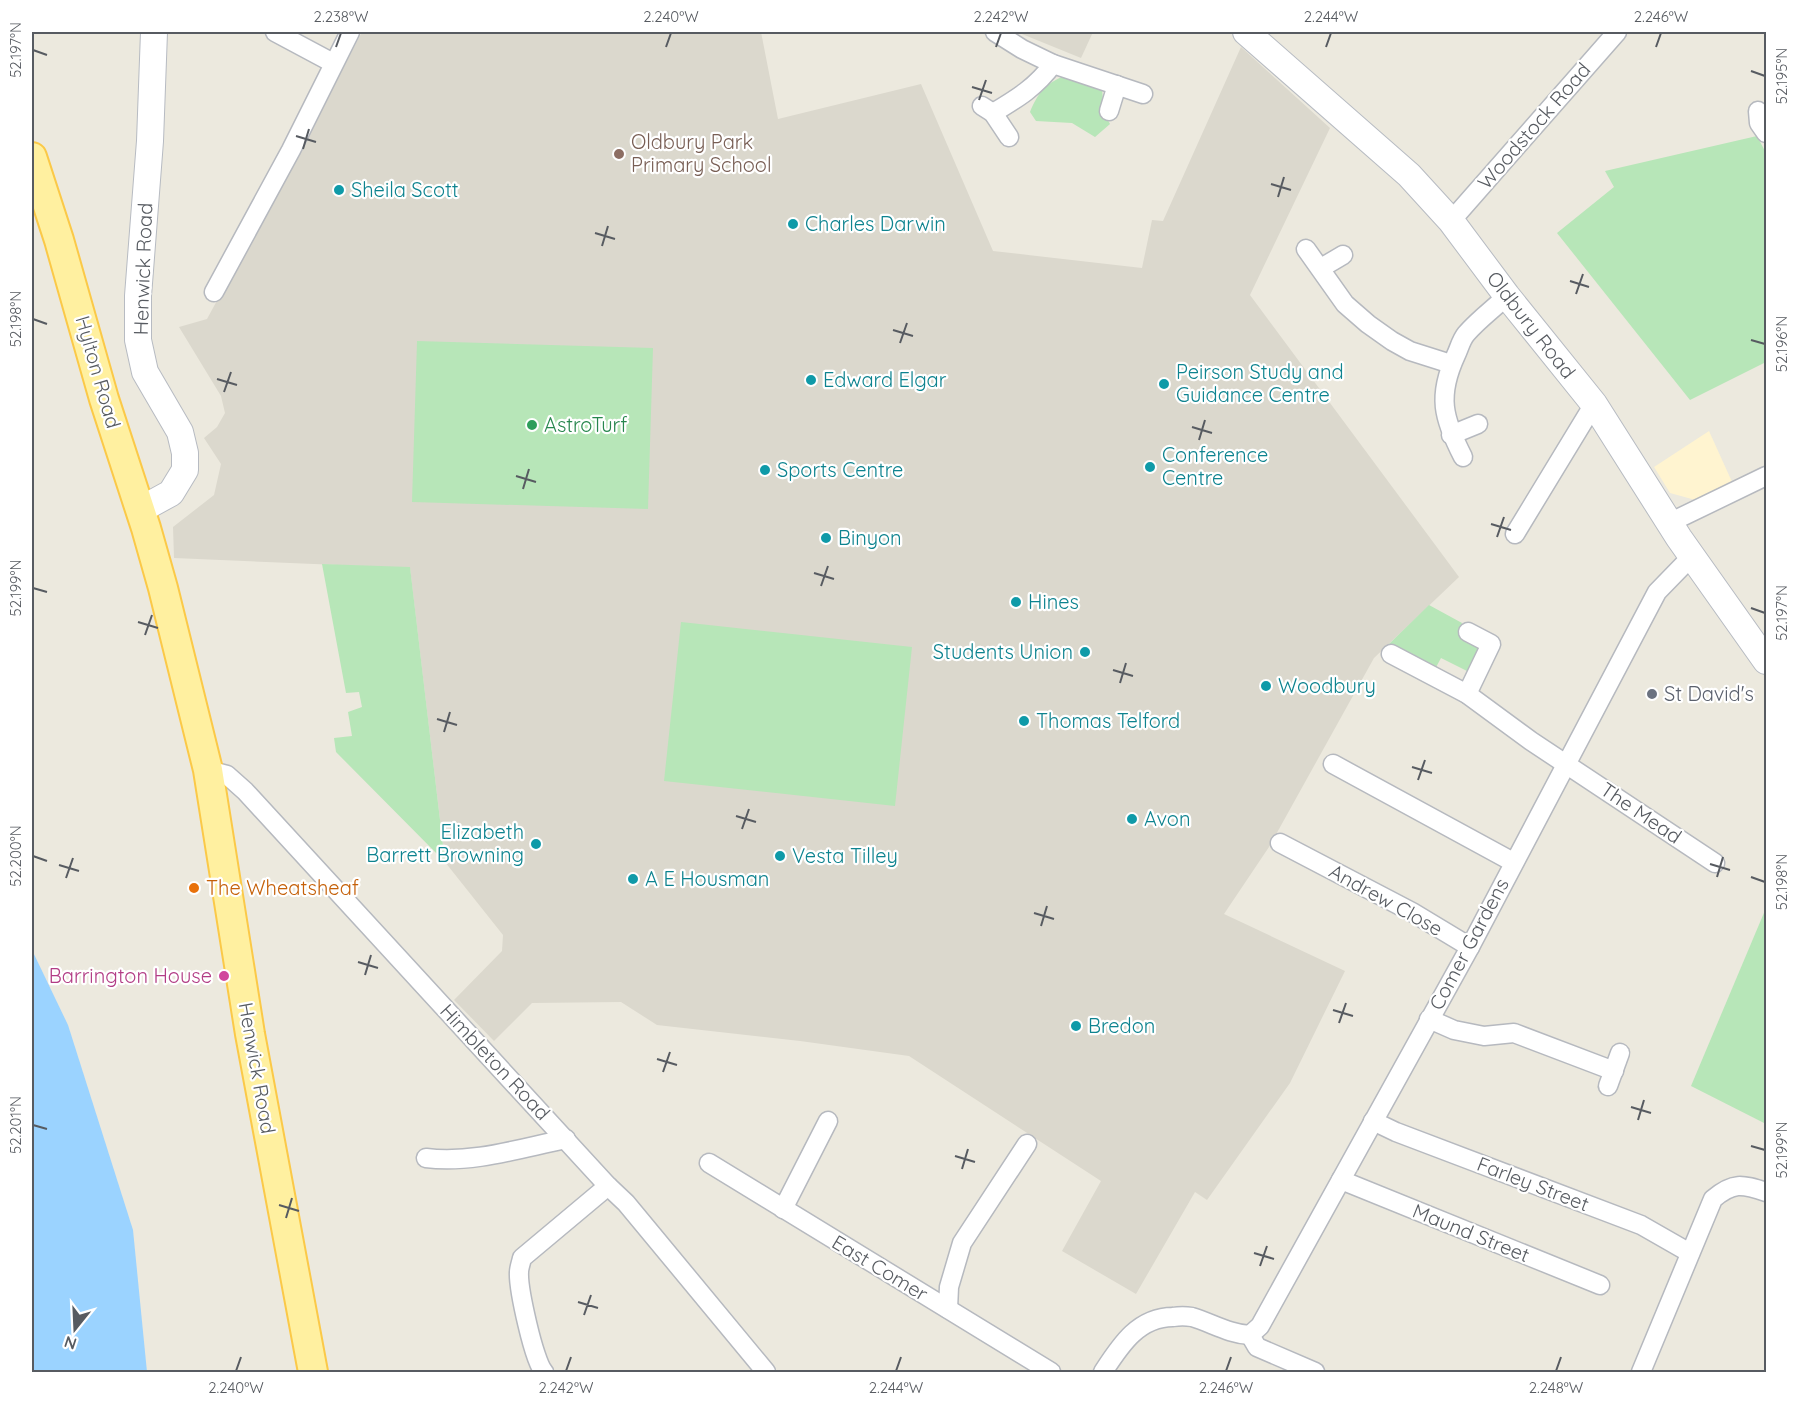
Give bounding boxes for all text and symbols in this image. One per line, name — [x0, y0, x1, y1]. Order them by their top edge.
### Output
text: 2.238°W — [314, 7, 369, 26]
text: 2.240°W — [643, 7, 699, 26]
text: 2.242°W — [974, 7, 1029, 26]
text: 2.244°W — [1304, 7, 1359, 26]
text: 2.246°W — [1634, 7, 1689, 26]
text: 52.197°N — [6, 22, 25, 78]
text: 52.195°N — [1772, 48, 1791, 104]
street label: Woodstock Road — [1472, 57, 1595, 194]
place label: Oldbury Park Primary School — [631, 129, 772, 177]
marker: Oldbury Park Primary School — [612, 147, 626, 161]
place label: Sheila Scott — [351, 177, 459, 202]
marker: Sheila Scott — [332, 183, 346, 197]
street label: Henwick Road — [128, 202, 157, 336]
place label: Charles Darwin — [805, 211, 946, 236]
marker: Charles Darwin — [786, 217, 800, 231]
street label: Oldbury Road — [1482, 266, 1581, 383]
text: 52.198°N — [6, 291, 25, 347]
street label: Hylton Road — [71, 313, 126, 431]
text: 52.196°N — [1772, 316, 1791, 372]
place label: Peirson Study and Guidance Centre — [1176, 359, 1344, 407]
place label: Edward Elgar — [823, 367, 947, 392]
marker: Edward Elgar — [804, 373, 818, 387]
marker: Peirson Study and Guidance Centre — [1157, 377, 1171, 391]
place label: AstroTurf — [544, 412, 627, 437]
marker: AstroTurf — [525, 418, 539, 432]
place label: Conference Centre — [1162, 442, 1268, 490]
place label: Sports Centre — [777, 457, 903, 482]
marker: Conference Centre — [1143, 460, 1157, 474]
marker: Sports Centre — [758, 463, 772, 477]
place label: Binyon — [838, 525, 902, 550]
marker: Binyon — [819, 531, 833, 545]
text: 52.199°N — [6, 560, 25, 616]
text: 52.197°N — [1772, 585, 1791, 641]
place label: Hines — [1028, 589, 1079, 614]
marker: Hines — [1009, 595, 1023, 609]
place label: Students Union — [933, 639, 1073, 664]
marker: Students Union — [1078, 645, 1092, 659]
place label: Woodbury — [1278, 673, 1376, 698]
marker: Woodbury — [1259, 679, 1273, 693]
place label: St David's — [1664, 681, 1754, 706]
marker: St David's — [1645, 687, 1659, 701]
place label: Thomas Telford — [1036, 708, 1180, 733]
marker: Thomas Telford — [1017, 714, 1031, 728]
street label: The Mead — [1596, 776, 1687, 849]
place label: Avon — [1144, 806, 1191, 831]
marker: Avon — [1125, 812, 1139, 826]
place label: Elizabeth Barrett Browning — [366, 819, 524, 867]
text: 52.200°N — [6, 825, 25, 887]
marker: Elizabeth Barrett Browning — [529, 837, 543, 851]
place label: Vesta Tilley — [792, 843, 898, 868]
marker: Vesta Tilley — [773, 849, 787, 863]
text: 52.198°N — [1772, 854, 1791, 910]
street label: Andrew Close — [1325, 858, 1447, 941]
place label: A E Housman — [645, 866, 769, 891]
marker: A E Housman — [626, 872, 640, 886]
street label: Comer Gardens — [1423, 874, 1514, 1014]
place label: The Wheatsheaf — [206, 875, 359, 900]
marker: The Wheatsheaf — [187, 881, 201, 895]
place label: Barrington House — [49, 963, 212, 988]
marker: Barrington House — [217, 969, 231, 983]
street label: Himbleton Road — [435, 998, 556, 1125]
street label: Henwick Road — [234, 1000, 281, 1135]
place label: Bredon — [1088, 1013, 1155, 1038]
marker: Bredon — [1069, 1019, 1083, 1033]
text: 52.201°N — [6, 1096, 25, 1154]
text: 52.199°N — [1772, 1122, 1791, 1178]
street label: Farley Street — [1474, 1151, 1593, 1216]
street label: Maund Street — [1409, 1198, 1533, 1267]
street label: East Comer — [828, 1229, 933, 1306]
north arrow — [45, 1299, 105, 1359]
text: N — [62, 1332, 79, 1355]
text: 2.240°W — [208, 1378, 264, 1397]
text: 2.242°W — [539, 1378, 594, 1397]
text: 2.244°W — [869, 1378, 924, 1397]
text: 2.246°W — [1199, 1378, 1254, 1397]
text: 2.248°W — [1529, 1378, 1584, 1397]

